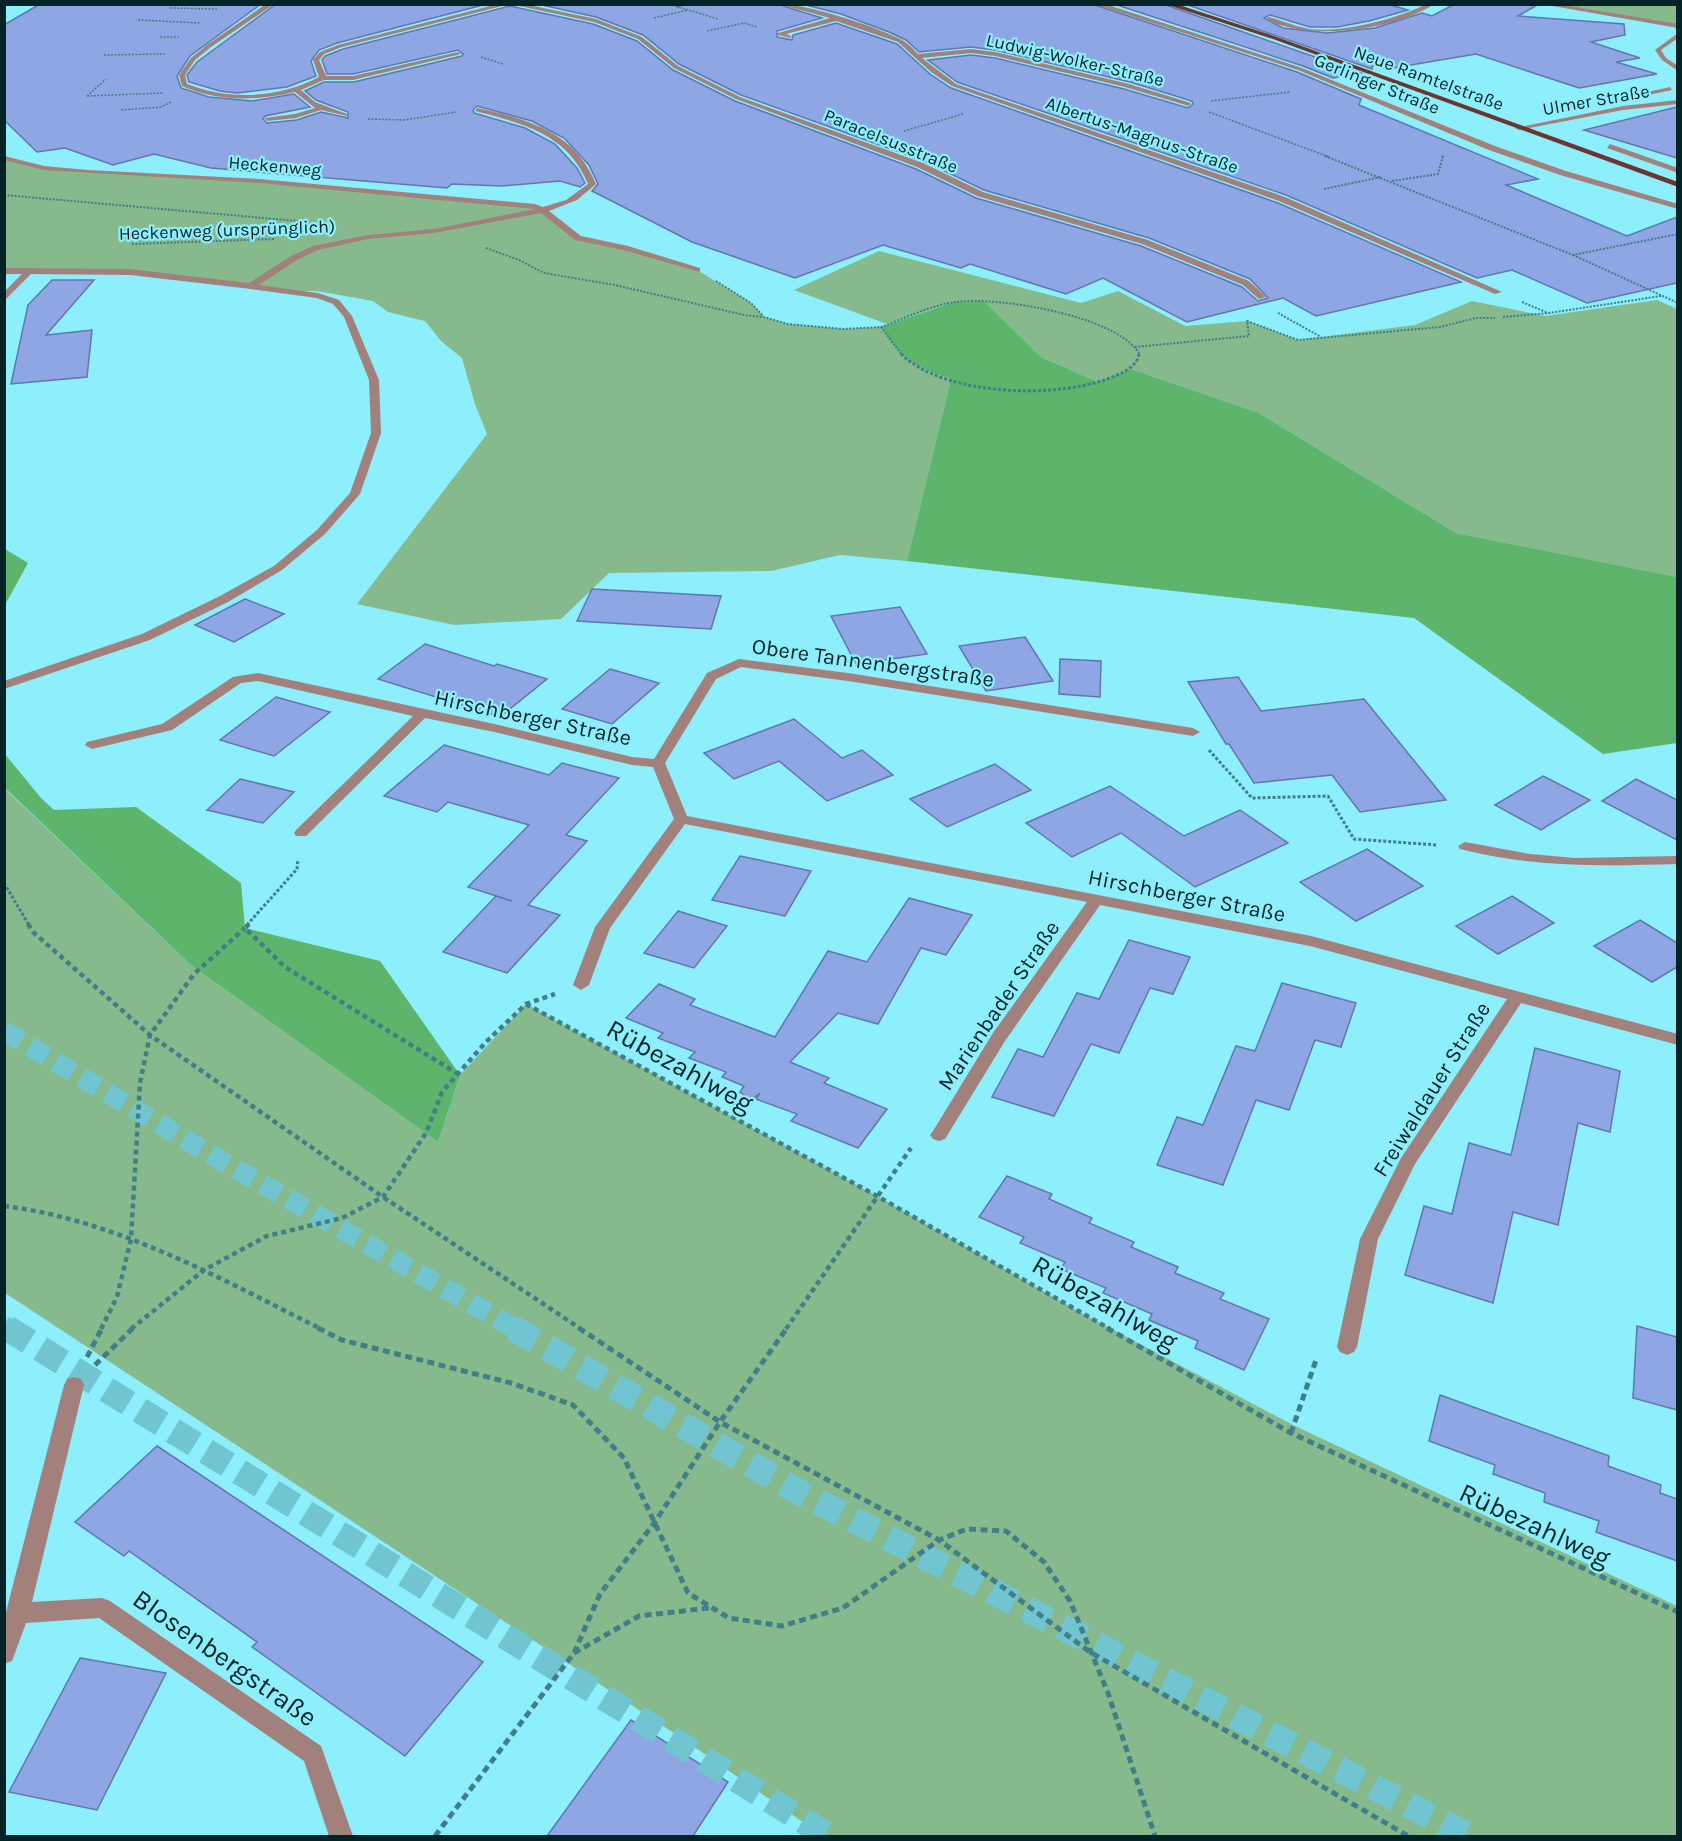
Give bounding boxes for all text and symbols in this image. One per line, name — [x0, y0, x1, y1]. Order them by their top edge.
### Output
street label: Ludwig-Wolker-Straße — [984, 29, 1166, 91]
street label: Neue Ramtelstraße — [1351, 41, 1507, 115]
street label: Gerlinger Straße — [1311, 49, 1443, 119]
street label: Ulmer Straße — [1541, 80, 1651, 120]
street label: Albertus-Magnus-Straße — [1043, 92, 1241, 178]
street label: Paracelsusstraße — [821, 104, 961, 178]
street label: Heckenweg — [228, 151, 322, 181]
street label: Heckenweg (ursprünglich) — [118, 215, 336, 245]
street label: Obere Tannenbergstraße — [750, 633, 996, 693]
street label: Hirschberger Straße — [432, 684, 634, 752]
street label: Hirschberger Straße — [1086, 864, 1288, 928]
street label: Marienbader Straße — [932, 916, 1065, 1095]
street label: Freiwaldauer Straße — [1368, 997, 1496, 1182]
street label: Rübezahlweg — [601, 1013, 759, 1119]
street label: Rübezahlweg — [1026, 1248, 1184, 1358]
street label: Rübezahlweg — [1454, 1476, 1616, 1574]
street label: Blosenbergstraße — [127, 1583, 323, 1733]

